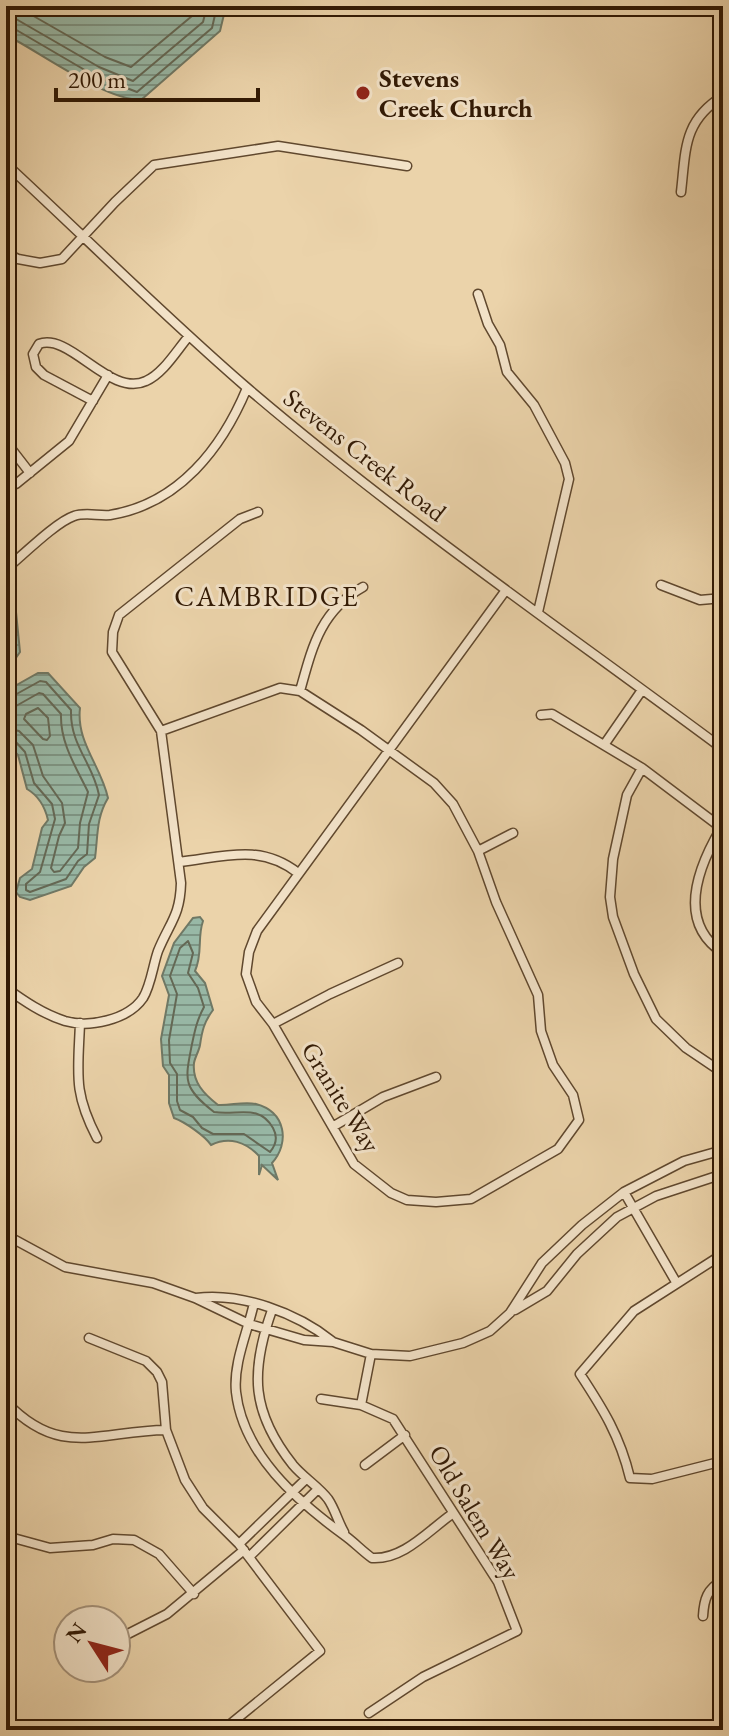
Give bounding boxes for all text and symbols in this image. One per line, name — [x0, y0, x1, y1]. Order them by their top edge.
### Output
scale bar — [56, 52, 258, 102]
place label: Stevens Creek Church — [379, 61, 533, 125]
text: 200 m — [68, 64, 126, 95]
marker: Stevens Creek Church — [354, 84, 372, 102]
street label: Stevens Creek Road — [277, 381, 454, 530]
district label: CAMBRIDGE — [174, 578, 360, 614]
street label: Granite Way — [294, 1035, 389, 1159]
street label: Old Salem Way — [421, 1438, 529, 1586]
north arrow — [52, 1604, 132, 1684]
text: N — [59, 1617, 93, 1648]

